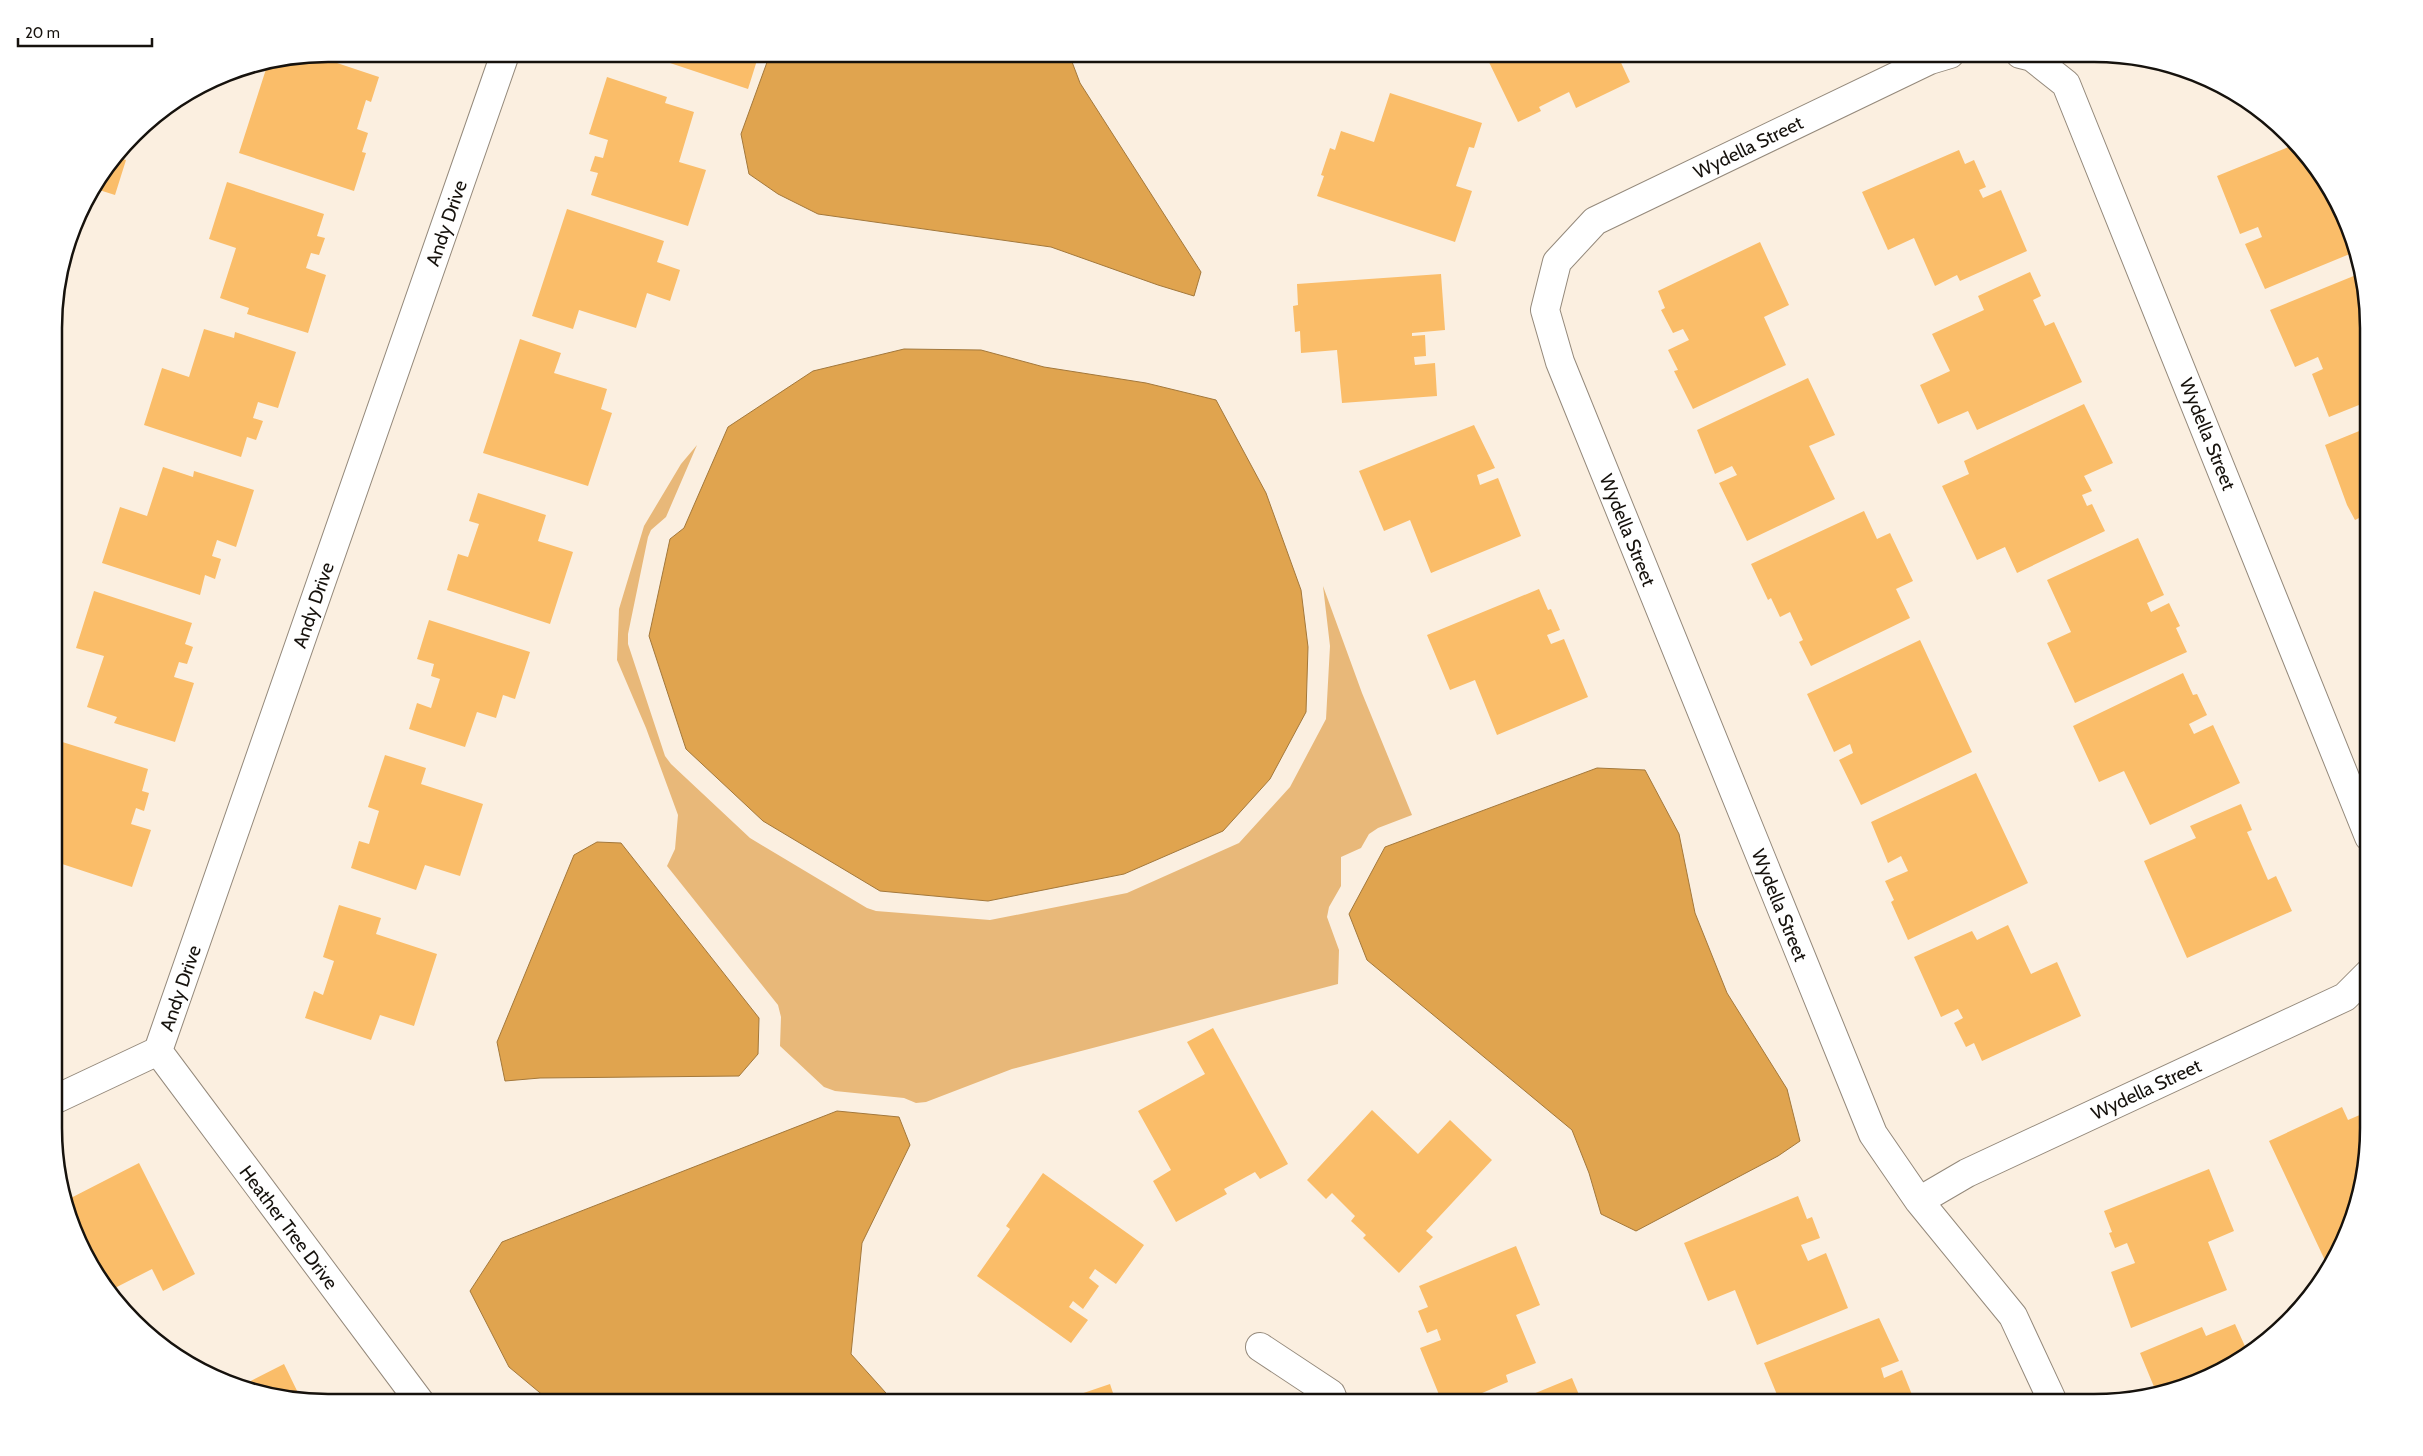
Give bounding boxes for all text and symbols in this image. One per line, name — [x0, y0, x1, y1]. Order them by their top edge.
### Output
scale bar — [18, 15, 151, 47]
text: 20 m — [25, 24, 60, 42]
street label: Wydella Street — [1690, 111, 1807, 184]
street label: Andy Drive — [421, 177, 472, 269]
street label: Wydella Street — [2175, 375, 2241, 494]
street label: Wydella Street — [1595, 471, 1661, 590]
street label: Andy Drive — [288, 559, 339, 651]
street label: Wydella Street — [1747, 846, 1813, 965]
street label: Andy Drive — [155, 942, 206, 1034]
street label: Wydella Street — [2088, 1054, 2205, 1125]
street label: Heather Tree Drive — [235, 1161, 343, 1294]

